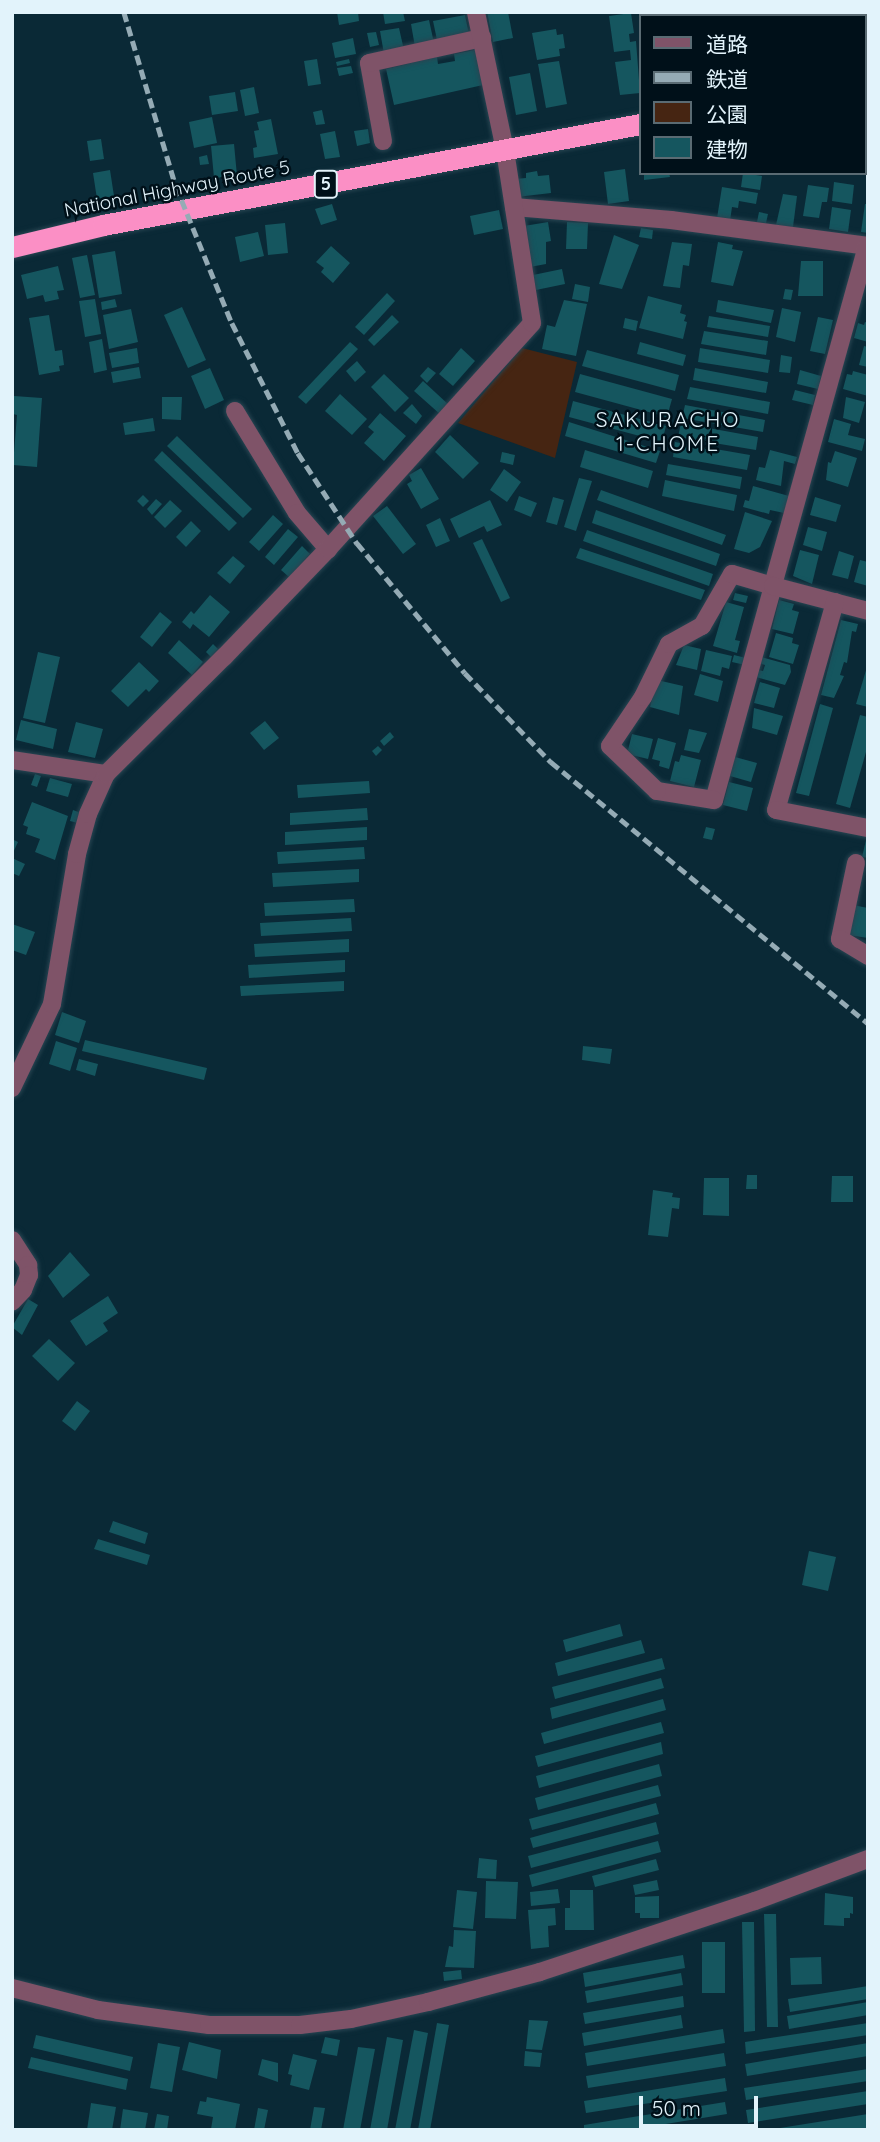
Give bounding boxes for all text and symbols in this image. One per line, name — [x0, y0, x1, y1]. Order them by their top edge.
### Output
legend — [638, 14, 866, 175]
text: 道路 — [706, 31, 748, 57]
text: 鉄道 — [706, 66, 748, 92]
text: 公園 — [706, 101, 748, 127]
text: 建物 — [706, 136, 748, 162]
street label: National Highway Route 5 — [62, 156, 292, 222]
road number: 5 — [314, 169, 338, 198]
district label: SAKURACHO 1-CHOME — [597, 406, 739, 456]
scale bar — [642, 2082, 761, 2126]
text: 50 m — [652, 2095, 701, 2121]

